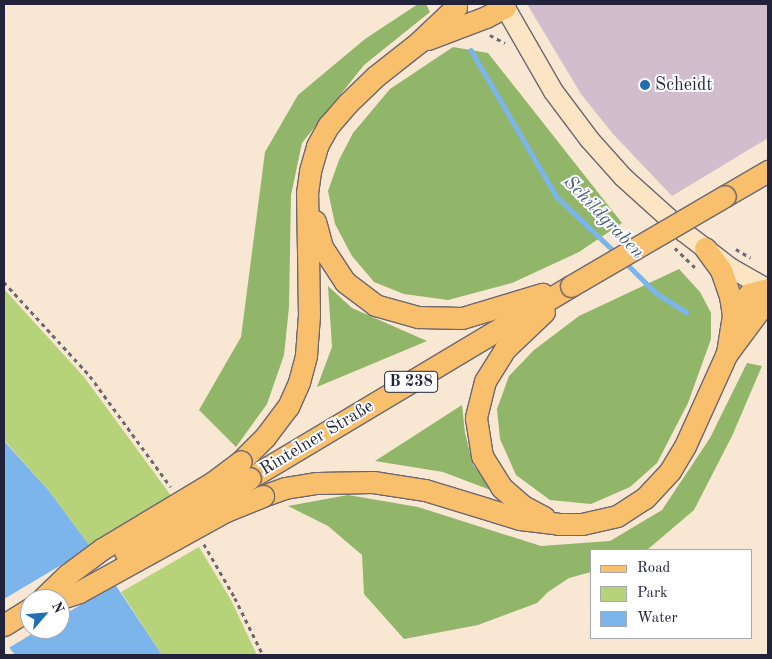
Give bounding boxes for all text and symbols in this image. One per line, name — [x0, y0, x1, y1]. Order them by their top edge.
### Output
place label: Scheidt — [655, 74, 713, 96]
marker: Scheidt — [639, 79, 651, 91]
water label: Schildgraben — [558, 172, 648, 264]
road number: B 238 — [384, 368, 438, 396]
street label: Rintelner Straße — [256, 396, 378, 480]
legend — [590, 549, 752, 639]
text: Road — [637, 561, 670, 576]
text: Park — [637, 586, 668, 601]
north arrow — [20, 589, 70, 639]
text: N — [49, 600, 66, 616]
text: Water — [637, 611, 678, 626]

